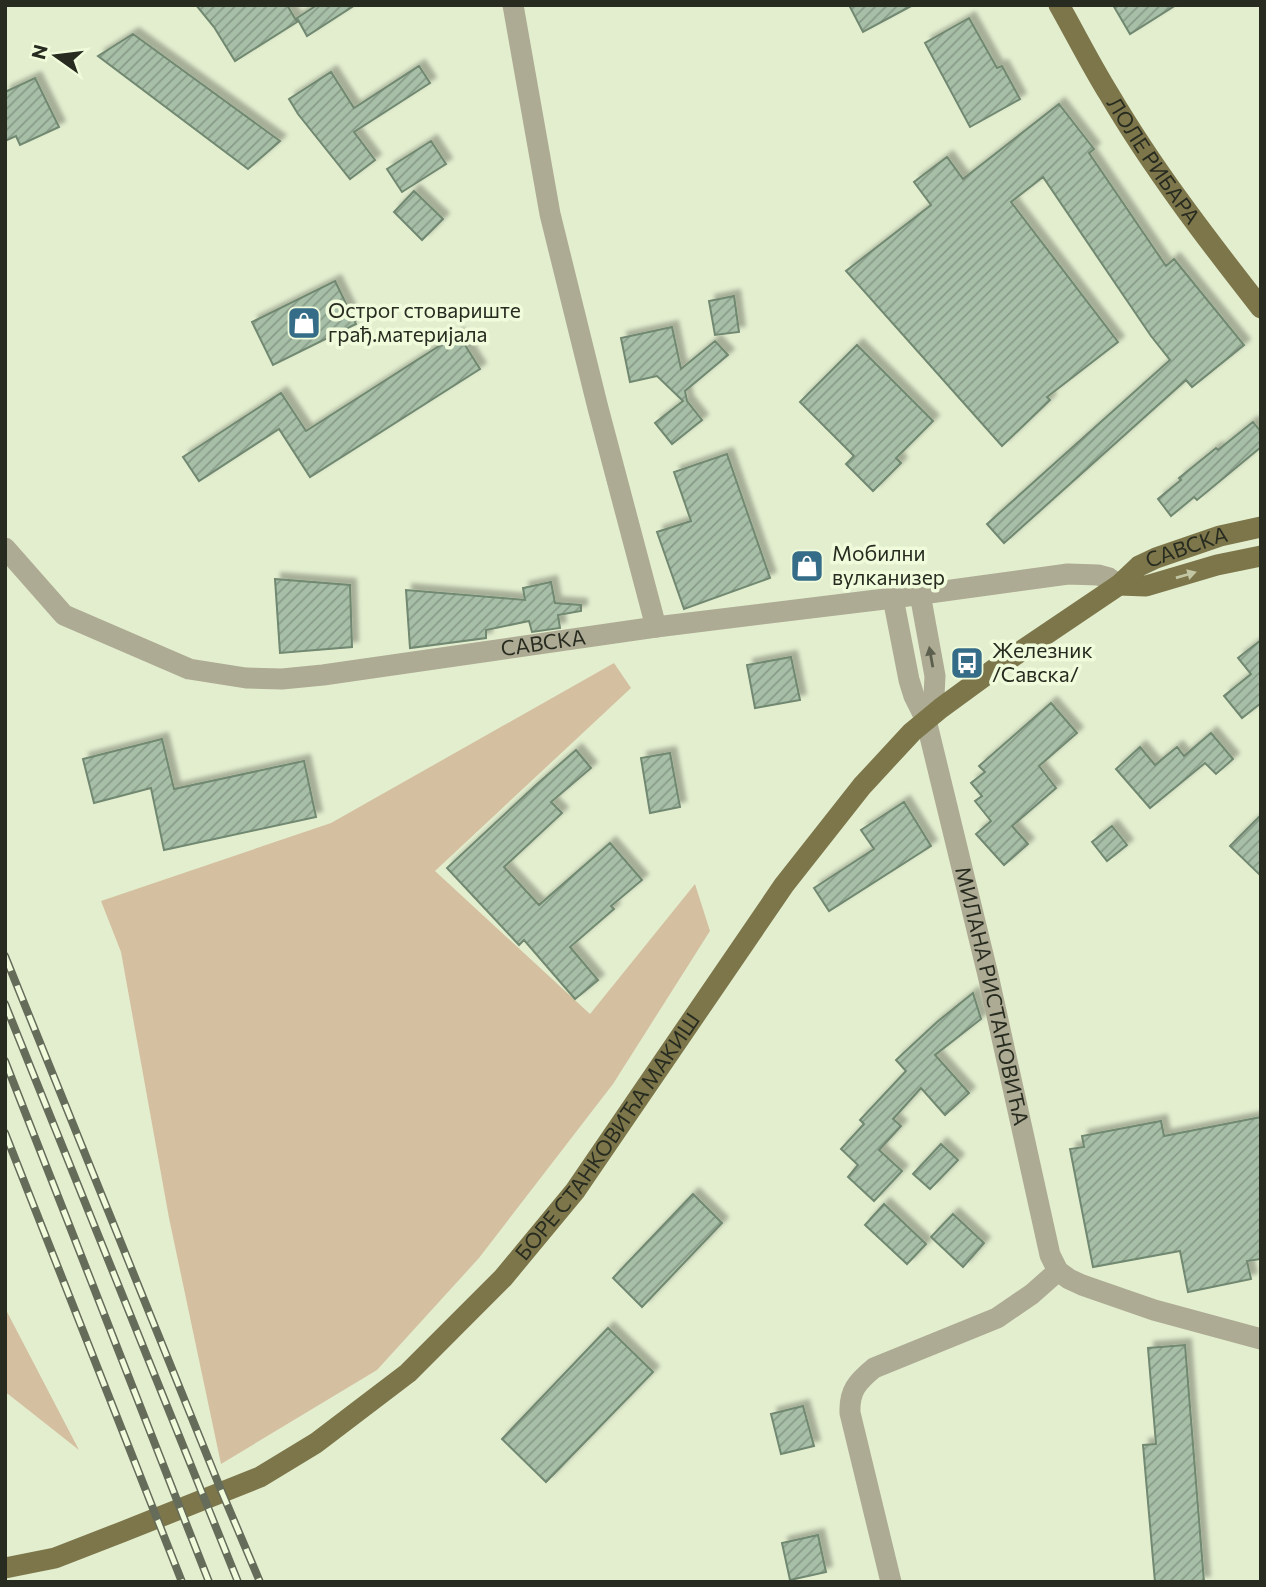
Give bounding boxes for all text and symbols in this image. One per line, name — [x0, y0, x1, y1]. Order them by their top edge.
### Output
north arrow — [21, 21, 91, 91]
text: N — [26, 42, 52, 61]
street label: ЛОЛЕ РИБАРА — [1103, 92, 1206, 228]
place label: Острог стовариште грађ.материјала — [328, 297, 521, 346]
shop icon: Острог стовариште грађ.материјала — [285, 304, 323, 342]
street label: САВСКА — [1141, 521, 1230, 572]
place label: Мобилни вулканизер — [832, 540, 945, 589]
shop icon: Мобилни вулканизер — [788, 547, 826, 585]
one-way arrow — [1176, 569, 1197, 579]
street label: САВСКА — [499, 623, 587, 660]
place label: Железник /Савска/ — [992, 637, 1093, 686]
bus stop icon: Железник /Савска/ — [948, 644, 986, 682]
one-way arrow — [926, 646, 937, 668]
street label: МИЛАНА РИСТАНОВИЋА — [951, 864, 1035, 1128]
street label: БОРЕ СТАНКОВИЋА МАКИШ — [509, 1007, 704, 1265]

